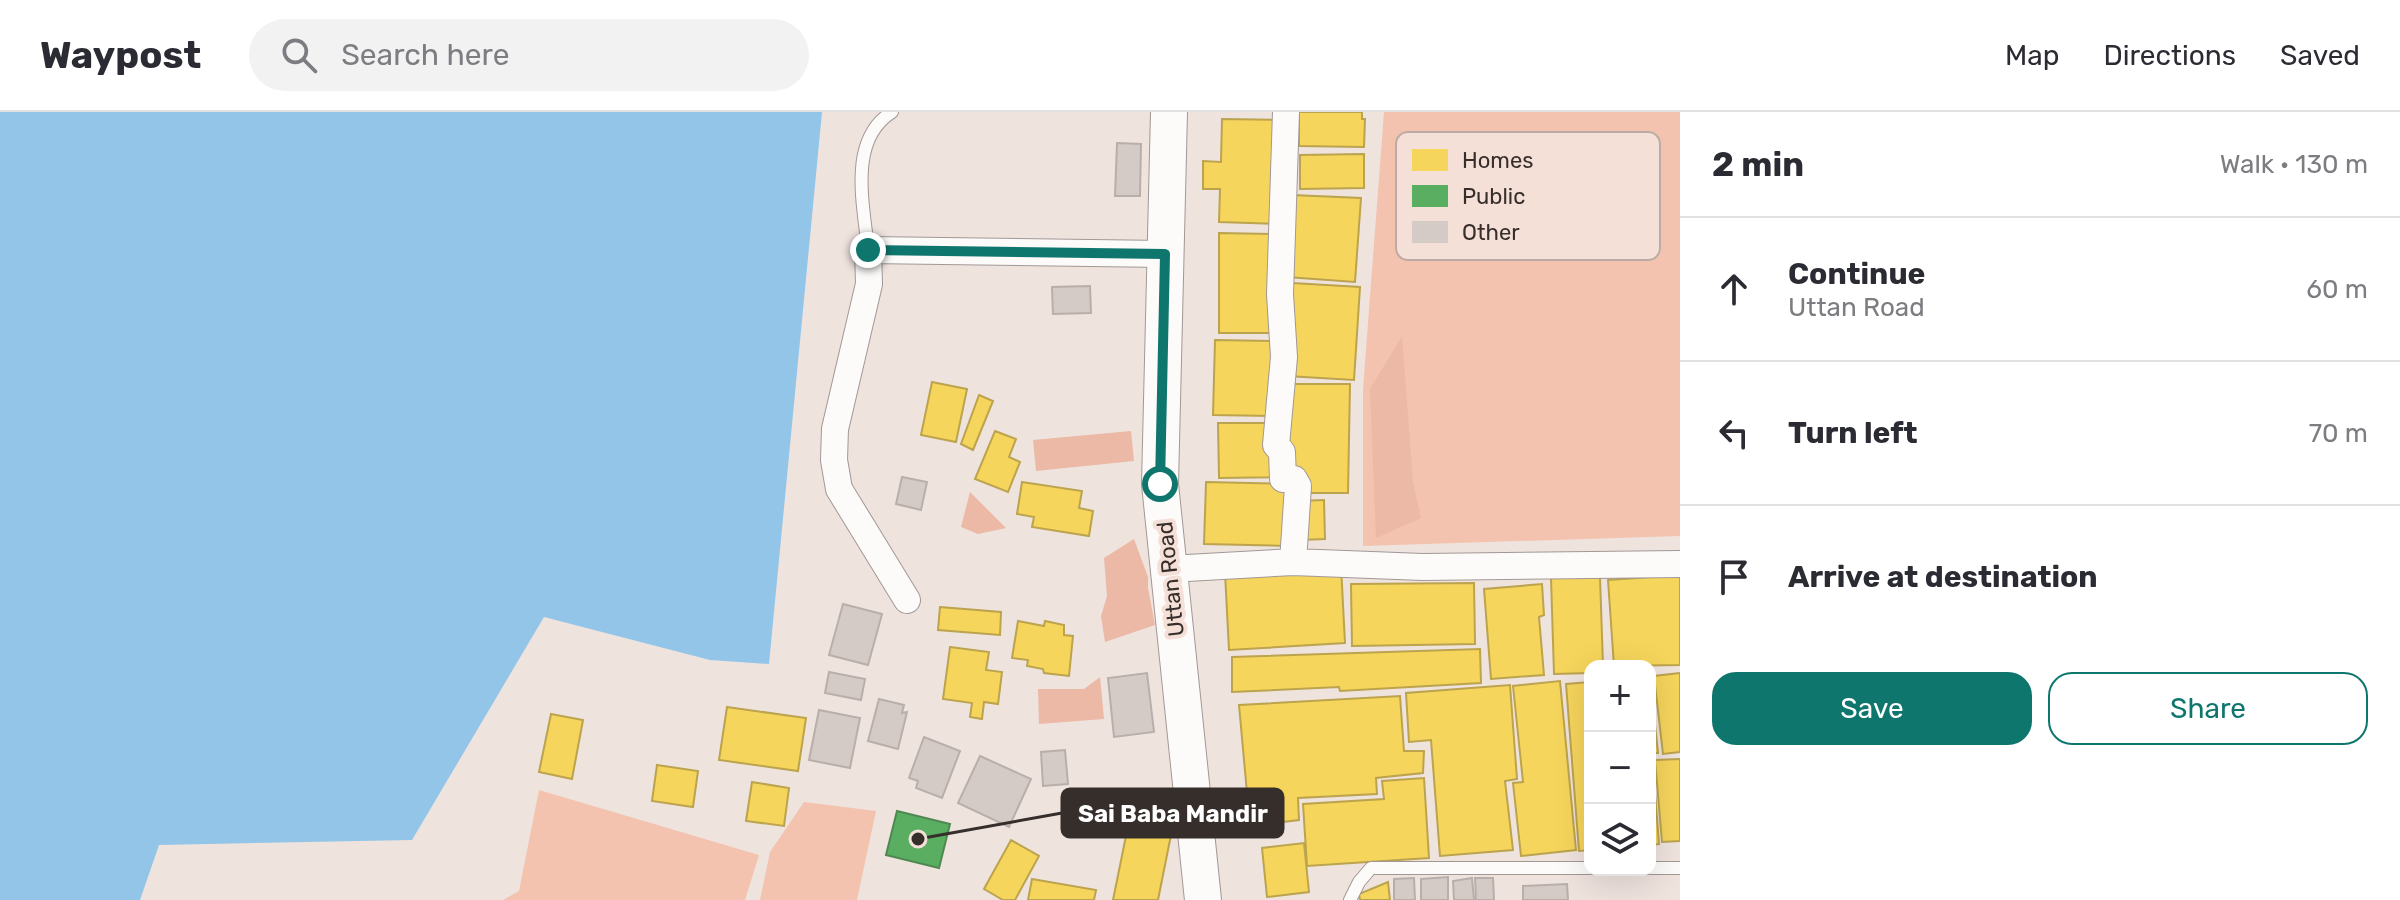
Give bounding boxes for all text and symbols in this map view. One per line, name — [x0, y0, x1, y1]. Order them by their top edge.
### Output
search box — [249, 19, 809, 91]
text: Waypost — [40, 32, 201, 78]
icon: search — [277, 33, 321, 77]
text: Search here — [341, 37, 509, 73]
text: Map — [2005, 39, 2059, 72]
text: Directions — [2103, 39, 2236, 72]
text: Saved — [2280, 39, 2360, 72]
legend — [1396, 132, 1660, 260]
text: 2 min — [1712, 144, 1804, 185]
text: Homes — [1462, 147, 1533, 174]
text: Walk · 130 m — [2220, 149, 2368, 180]
text: Public — [1462, 183, 1525, 210]
text: Other — [1462, 219, 1520, 246]
route end — [850, 232, 886, 268]
text: Continue — [1788, 256, 1925, 292]
icon: ahead — [1712, 267, 1756, 311]
text: 60 m — [2306, 274, 2368, 305]
text: Uttan Road — [1788, 292, 1925, 323]
icon: left — [1712, 411, 1756, 455]
text: Turn left — [1788, 415, 1918, 451]
text: 70 m — [2309, 418, 2368, 449]
route start — [1142, 466, 1178, 502]
street label: Uttan Road — [1151, 520, 1190, 638]
icon: arrive — [1712, 555, 1756, 599]
text: Arrive at destination — [1788, 559, 2098, 595]
map controls — [1584, 660, 1656, 876]
button: + — [1584, 660, 1656, 732]
button: Save — [1712, 672, 2032, 745]
button: Share — [2048, 672, 2368, 745]
button: − — [1584, 732, 1656, 804]
callout: Sai Baba Mandir — [1062, 789, 1283, 837]
text: Sai Baba Mandir — [1078, 800, 1268, 828]
button: layers — [1584, 804, 1656, 876]

